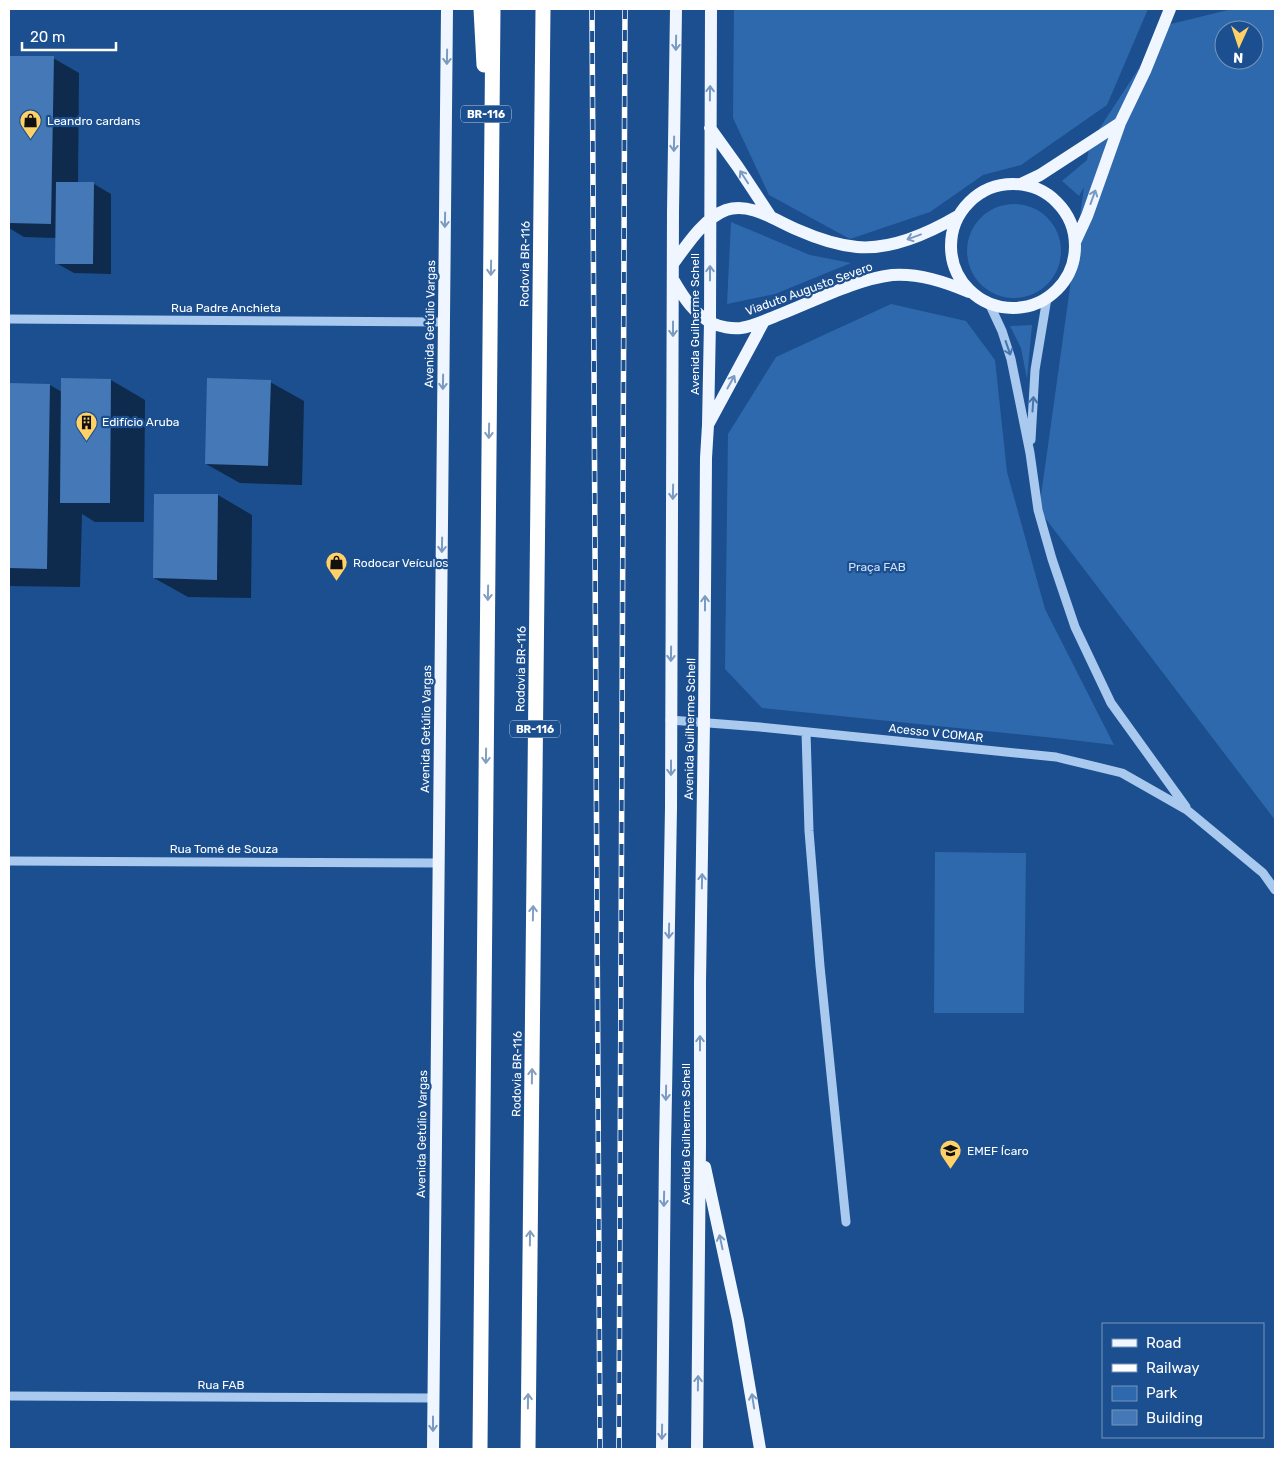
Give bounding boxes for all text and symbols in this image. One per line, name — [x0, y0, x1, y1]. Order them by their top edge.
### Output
scale bar — [22, 20, 116, 52]
north arrow — [1214, 20, 1264, 70]
text: 20 m — [30, 28, 65, 46]
one-way arrow — [671, 35, 681, 51]
one-way arrow — [442, 49, 452, 65]
text: N — [1233, 49, 1244, 66]
one-way arrow — [705, 86, 715, 102]
road number: BR-116 — [461, 106, 511, 122]
shop icon: Leandro cardans — [19, 109, 43, 140]
place label: Leandro cardans — [47, 114, 141, 128]
one-way arrow — [670, 136, 679, 152]
one-way arrow — [739, 170, 749, 184]
one-way arrow — [1089, 190, 1098, 205]
one-way arrow — [440, 212, 450, 228]
street label: Rodovia BR-116 — [517, 221, 533, 307]
one-way arrow — [907, 233, 922, 242]
street label: Avenida Guilherme Schell — [688, 253, 702, 395]
street label: Viaduto Augusto Severo — [743, 259, 875, 319]
street label: Avenida Getúlio Vargas — [422, 260, 438, 388]
one-way arrow — [486, 260, 496, 276]
one-way arrow — [705, 266, 715, 282]
street label: Rua Padre Anchieta — [171, 301, 281, 315]
one-way arrow — [668, 321, 678, 337]
one-way arrow — [1004, 340, 1013, 355]
one-way arrow — [438, 374, 448, 390]
one-way arrow — [727, 376, 737, 390]
one-way arrow — [1028, 396, 1038, 412]
building icon: Edifício Aruba — [74, 410, 98, 441]
place label: Edifício Aruba — [102, 415, 179, 429]
one-way arrow — [485, 422, 494, 438]
one-way arrow — [668, 484, 678, 500]
one-way arrow — [437, 536, 447, 553]
shop icon: Rodocar Veículos — [325, 551, 349, 582]
place label: Rodocar Veículos — [353, 556, 448, 570]
park label: Praça FAB — [848, 560, 906, 574]
one-way arrow — [483, 584, 493, 601]
one-way arrow — [700, 595, 710, 612]
street label: Rodovia BR-116 — [513, 626, 529, 712]
one-way arrow — [666, 646, 676, 662]
street label: Avenida Guilherme Schell — [682, 658, 698, 800]
street label: Avenida Getúlio Vargas — [418, 665, 434, 793]
road number: BR-116 — [510, 721, 560, 738]
street label: Acesso V COMAR — [888, 721, 984, 745]
one-way arrow — [481, 747, 491, 763]
one-way arrow — [666, 760, 676, 776]
street label: Rua Tomé de Souza — [170, 842, 278, 856]
one-way arrow — [697, 873, 706, 889]
one-way arrow — [529, 905, 538, 921]
one-way arrow — [664, 923, 673, 939]
street label: Rodovia BR-116 — [509, 1031, 525, 1117]
one-way arrow — [695, 1036, 705, 1052]
street label: Avenida Guilherme Schell — [679, 1063, 693, 1205]
one-way arrow — [527, 1068, 537, 1084]
street label: Avenida Getúlio Vargas — [414, 1070, 430, 1198]
one-way arrow — [661, 1085, 670, 1101]
school or university icon: EMEF Ícaro — [939, 1139, 963, 1170]
place label: EMEF Ícaro — [967, 1144, 1029, 1158]
one-way arrow — [659, 1191, 669, 1207]
one-way arrow — [525, 1230, 535, 1246]
one-way arrow — [716, 1234, 725, 1250]
legend — [1102, 1323, 1264, 1438]
text: Road — [1146, 1334, 1182, 1352]
text: Railway — [1146, 1359, 1200, 1377]
one-way arrow — [693, 1375, 703, 1392]
street label: Rua FAB — [197, 1378, 245, 1392]
text: Park — [1146, 1384, 1177, 1402]
one-way arrow — [524, 1393, 533, 1409]
one-way arrow — [747, 1393, 757, 1409]
text: Building — [1146, 1409, 1203, 1427]
one-way arrow — [428, 1415, 438, 1431]
one-way arrow — [657, 1424, 667, 1440]

